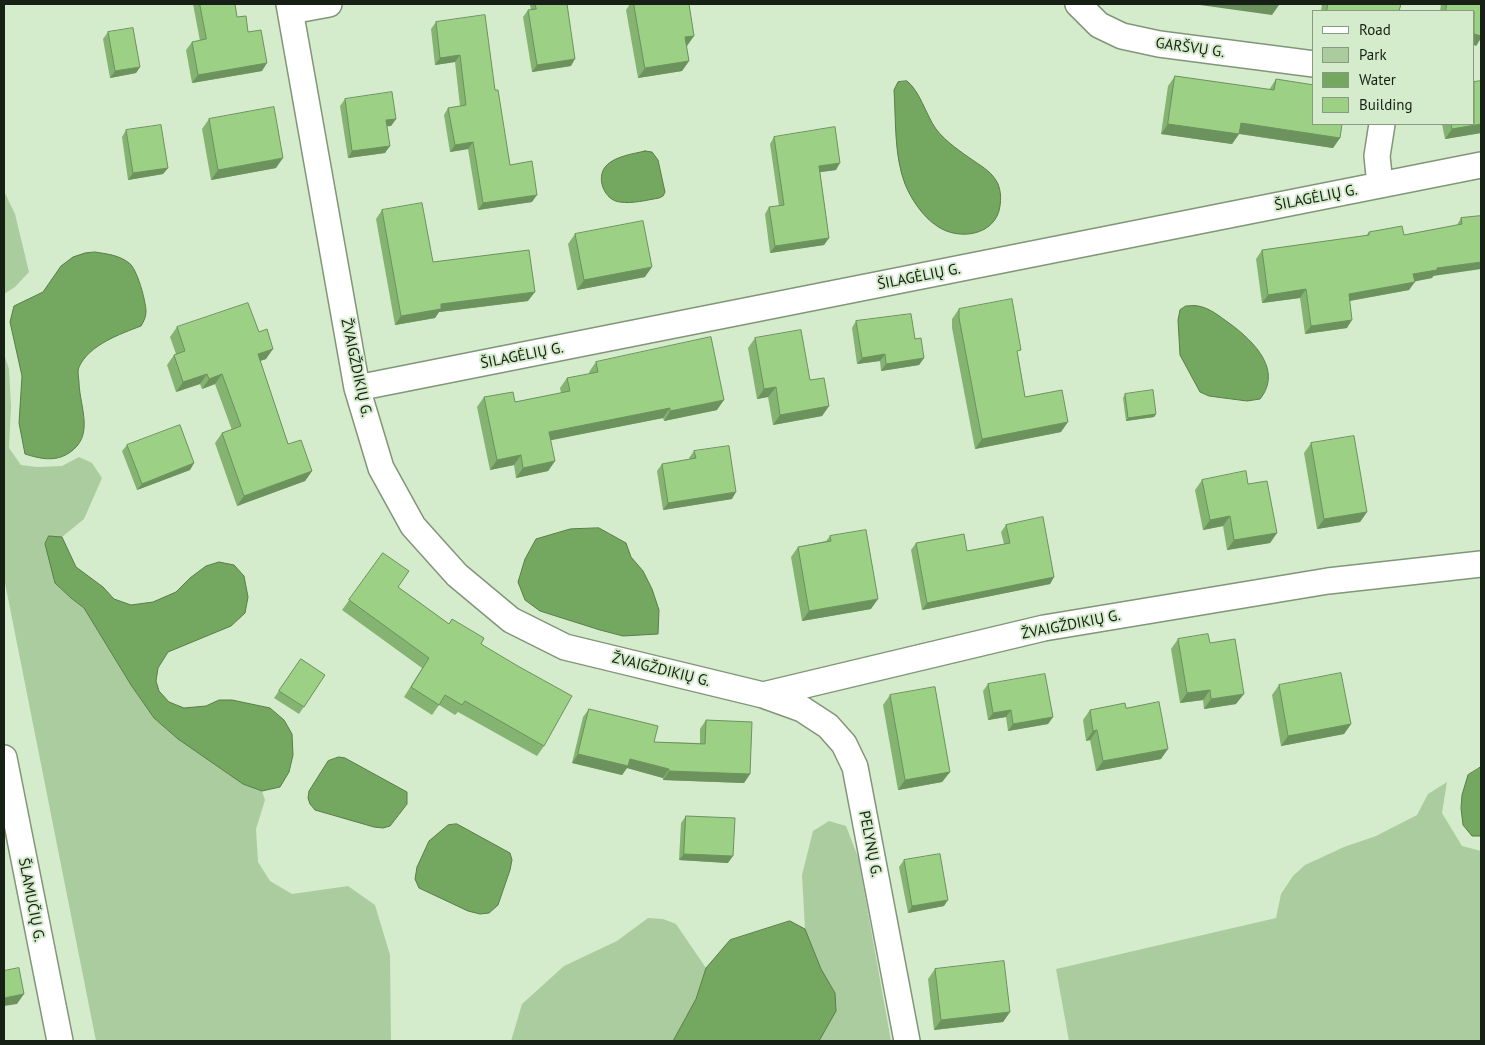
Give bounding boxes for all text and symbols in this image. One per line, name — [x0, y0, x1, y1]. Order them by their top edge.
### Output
legend — [1312, 10, 1475, 125]
text: Road — [1359, 20, 1391, 39]
street label: GARŠVŲ G. — [1154, 34, 1226, 62]
text: Park — [1359, 45, 1387, 64]
text: Water — [1359, 70, 1396, 89]
text: Building — [1359, 95, 1413, 114]
street label: ŠILAGĖLIŲ G. — [1273, 181, 1359, 215]
street label: ŠILAGĖLIŲ G. — [876, 260, 962, 294]
street label: ŽVAIGŽDIKIŲ G. — [337, 317, 375, 419]
street label: ŠILAGĖLIŲ G. — [479, 339, 565, 373]
street label: ŽVAIGŽDIKIŲ G. — [1020, 607, 1122, 643]
street label: ŽVAIGŽDIKIŲ G. — [610, 649, 712, 691]
street label: PELYNŲ G. — [855, 809, 885, 879]
street label: ŠLAMUČIŲ G. — [14, 856, 48, 944]

